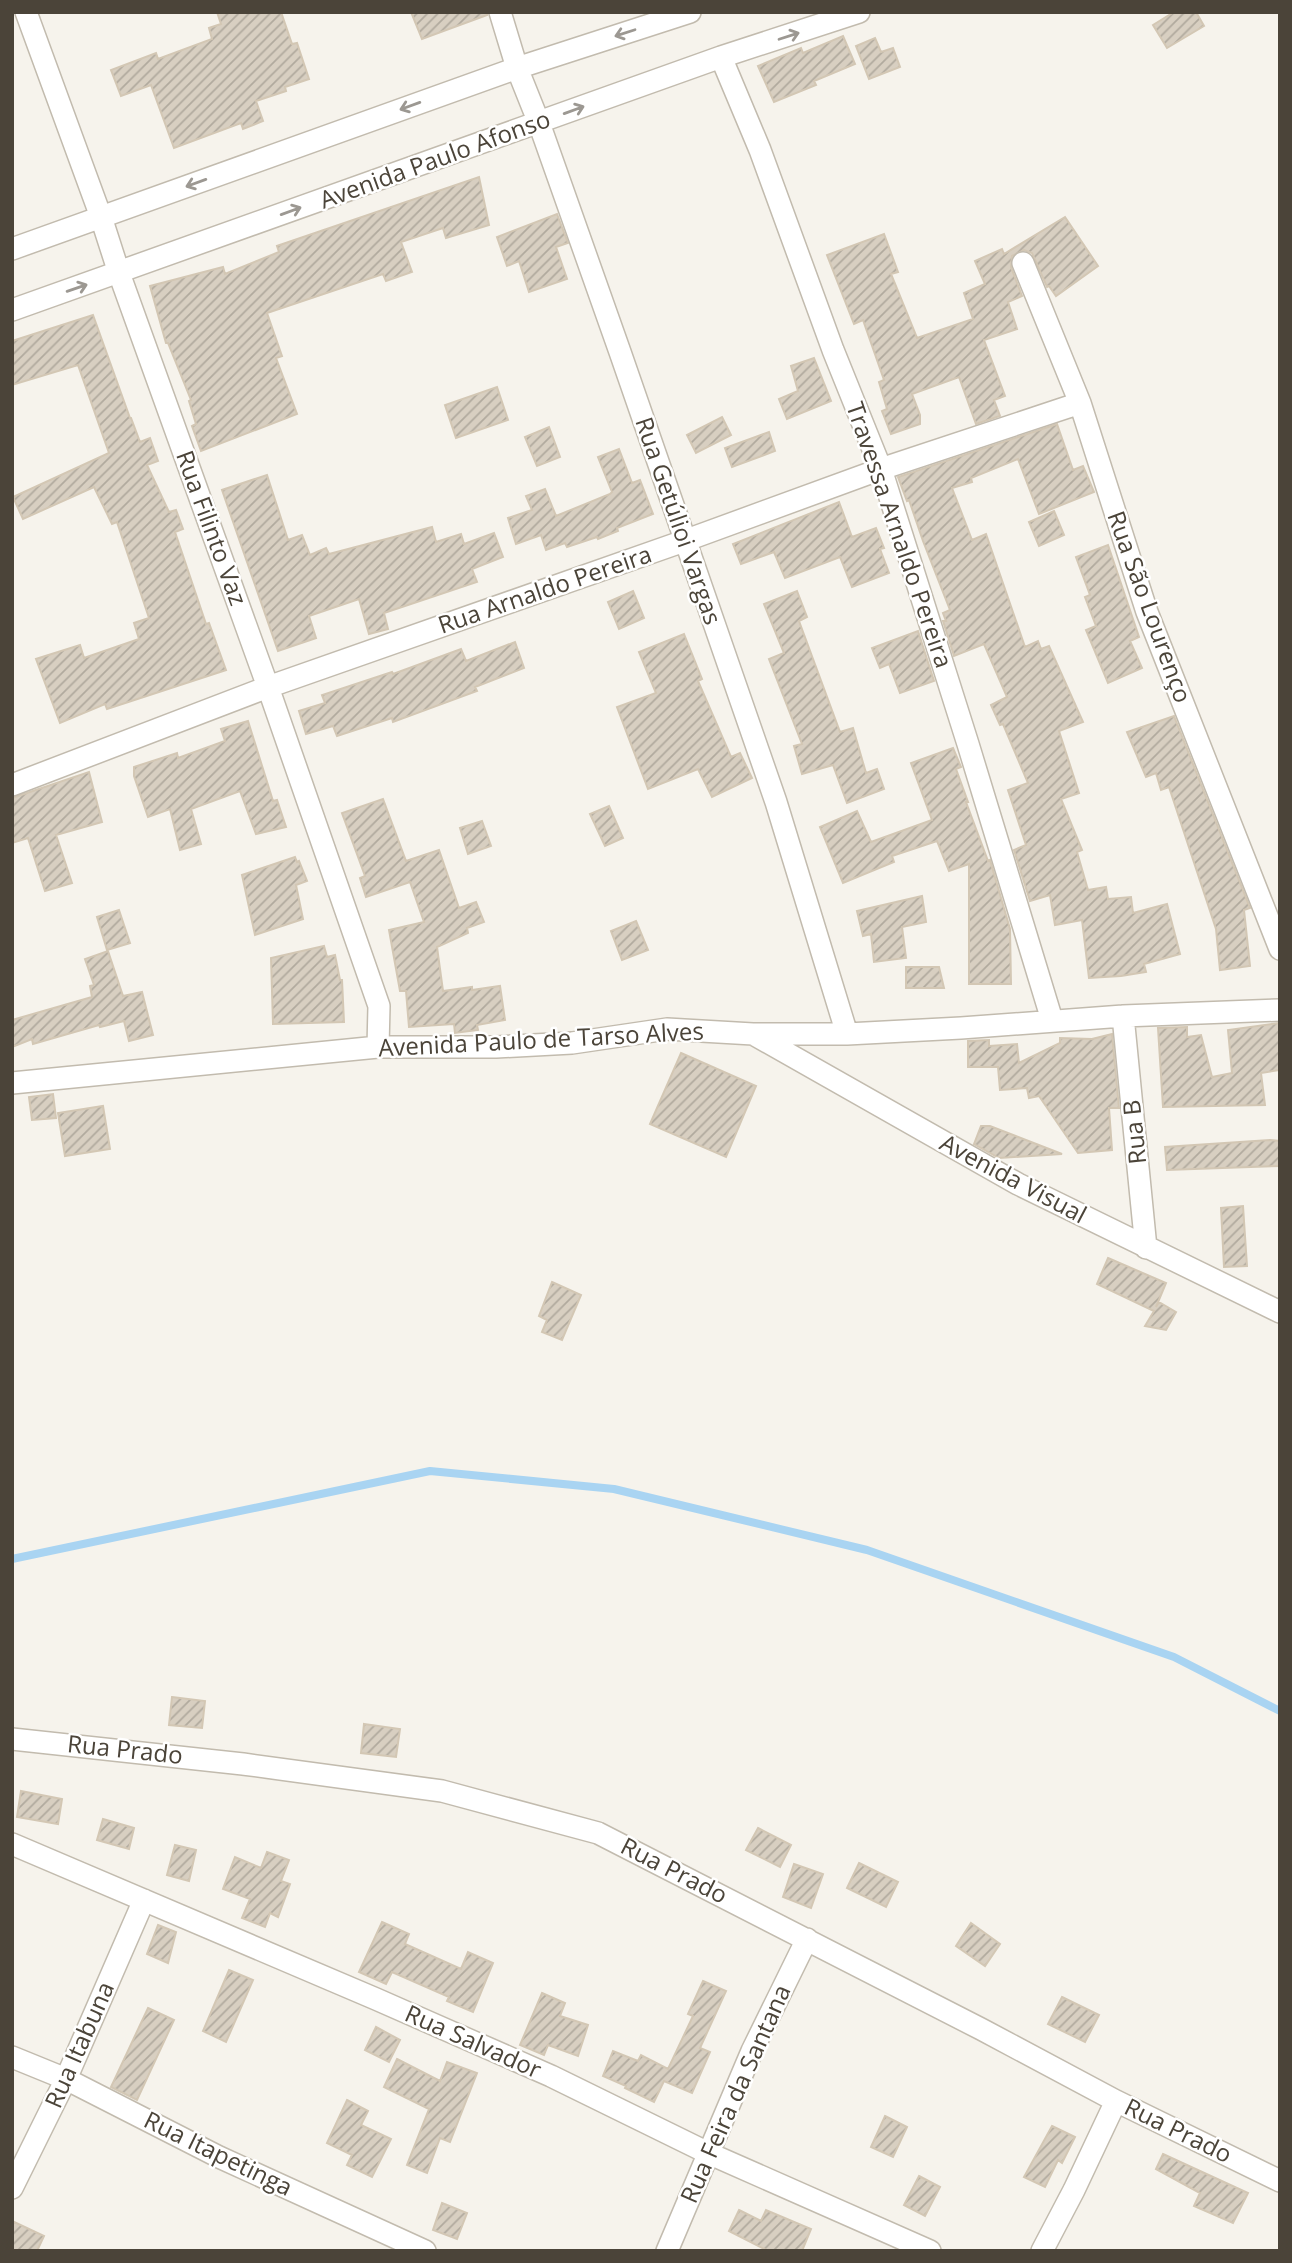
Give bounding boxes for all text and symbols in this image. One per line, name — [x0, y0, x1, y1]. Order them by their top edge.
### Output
one-way arrow — [615, 28, 637, 40]
one-way arrow — [778, 28, 800, 41]
street label: Avenida Paulo Afonso — [315, 101, 554, 216]
one-way arrow — [399, 101, 421, 113]
one-way arrow — [563, 103, 585, 115]
one-way arrow — [185, 178, 207, 190]
one-way arrow — [279, 204, 301, 216]
one-way arrow — [65, 281, 87, 293]
street label: Travessa Arnaldo Pereira — [839, 397, 961, 672]
street label: Rua Getúlioi Vargas — [628, 412, 730, 629]
street label: Rua Filinto Vaz — [169, 445, 256, 609]
street label: Rua São Lourenço — [1100, 506, 1200, 707]
street label: Rua Arnaldo Pereira — [433, 537, 656, 641]
street label: Avenida Paulo de Tarso Alves — [377, 1013, 705, 1064]
street label: Rua B — [1114, 1098, 1153, 1166]
street label: Avenida Visual — [935, 1125, 1093, 1230]
street label: Rua Prado — [66, 1726, 184, 1771]
street label: Rua Prado — [616, 1829, 734, 1911]
street label: Rua Itabuna — [36, 1976, 121, 2113]
street label: Rua Feira da Santana — [672, 1979, 798, 2208]
street label: Rua Salvador — [400, 1996, 547, 2085]
street label: Rua Prado — [1119, 2089, 1238, 2170]
street label: Rua Itapetinga — [139, 2102, 298, 2203]

